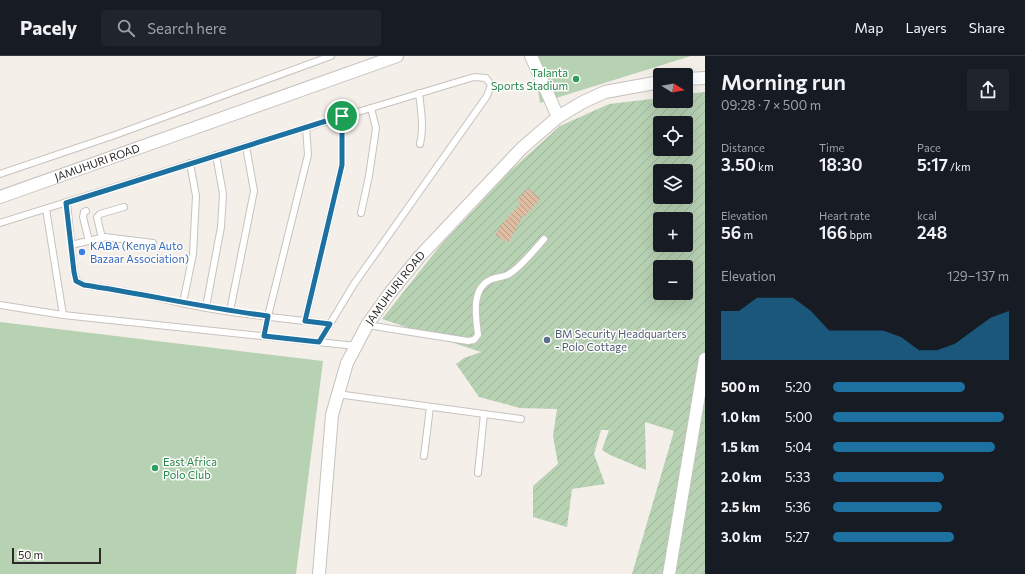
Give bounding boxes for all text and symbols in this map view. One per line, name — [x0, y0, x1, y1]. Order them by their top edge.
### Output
search box — [101, 10, 381, 46]
text: Pacely — [20, 16, 77, 39]
icon: search — [115, 17, 137, 39]
text: Search here — [147, 19, 227, 37]
text: Map — [855, 19, 883, 36]
text: Layers — [905, 19, 947, 36]
text: Share — [969, 19, 1005, 36]
place label: Talanta Sports Stadium — [491, 66, 568, 92]
north arrow — [653, 68, 693, 108]
map controls — [653, 68, 693, 300]
text: Morning run — [721, 68, 846, 95]
button: share — [967, 69, 1009, 111]
marker: Talanta Sports Stadium — [571, 74, 581, 84]
text: 09:28 · 7 × 500 m — [721, 97, 821, 113]
pin — [325, 99, 359, 133]
icon: arrive — [331, 105, 353, 127]
button: locate — [653, 116, 693, 156]
street label: JAMUHURI ROAD — [52, 141, 141, 184]
text: Distance — [721, 141, 765, 154]
text: Time — [819, 141, 844, 154]
text: Pace — [917, 141, 941, 154]
text: 3.50 — [721, 154, 756, 175]
text: 18:30 — [819, 154, 862, 175]
text: 5:17 — [917, 154, 948, 175]
text: km — [756, 160, 774, 173]
text: /km — [948, 160, 971, 173]
button: layers — [653, 164, 693, 204]
text: Elevation — [721, 209, 767, 222]
text: Heart rate — [819, 209, 870, 222]
text: kcal — [917, 209, 937, 222]
button: + — [653, 212, 693, 252]
text: 56 — [721, 222, 741, 243]
text: 166 — [819, 222, 847, 243]
text: 248 — [917, 222, 947, 243]
text: m — [741, 228, 753, 241]
text: bpm — [847, 228, 872, 241]
place label: KABA (Kenya Auto Bazaar Association) — [90, 239, 189, 265]
marker: KABA (Kenya Auto Bazaar Association) — [77, 247, 87, 257]
street label: JAMUHURI ROAD — [362, 248, 427, 328]
button: − — [653, 260, 693, 300]
text: Elevation — [721, 268, 776, 284]
text: 129–137 m — [947, 268, 1009, 284]
place label: BM Security Headquarters - Polo Cottage — [555, 327, 686, 353]
marker: BM Security Headquarters - Polo Cottage — [542, 335, 552, 345]
text: 500 m — [721, 379, 760, 395]
text: 5:20 — [785, 379, 811, 395]
text: 1.0 km — [721, 409, 760, 425]
text: 5:00 — [785, 409, 813, 425]
text: 1.5 km — [721, 439, 759, 455]
text: 5:04 — [785, 439, 812, 455]
place label: East Africa Polo Club — [163, 455, 217, 481]
marker: East Africa Polo Club — [150, 463, 160, 473]
text: 2.0 km — [721, 469, 762, 485]
text: 5:33 — [785, 469, 810, 485]
text: 2.5 km — [721, 499, 761, 515]
text: 5:36 — [785, 499, 811, 515]
text: 3.0 km — [721, 529, 762, 545]
text: 5:27 — [785, 529, 810, 545]
scale bar — [12, 546, 101, 565]
text: 50 m — [18, 548, 43, 561]

